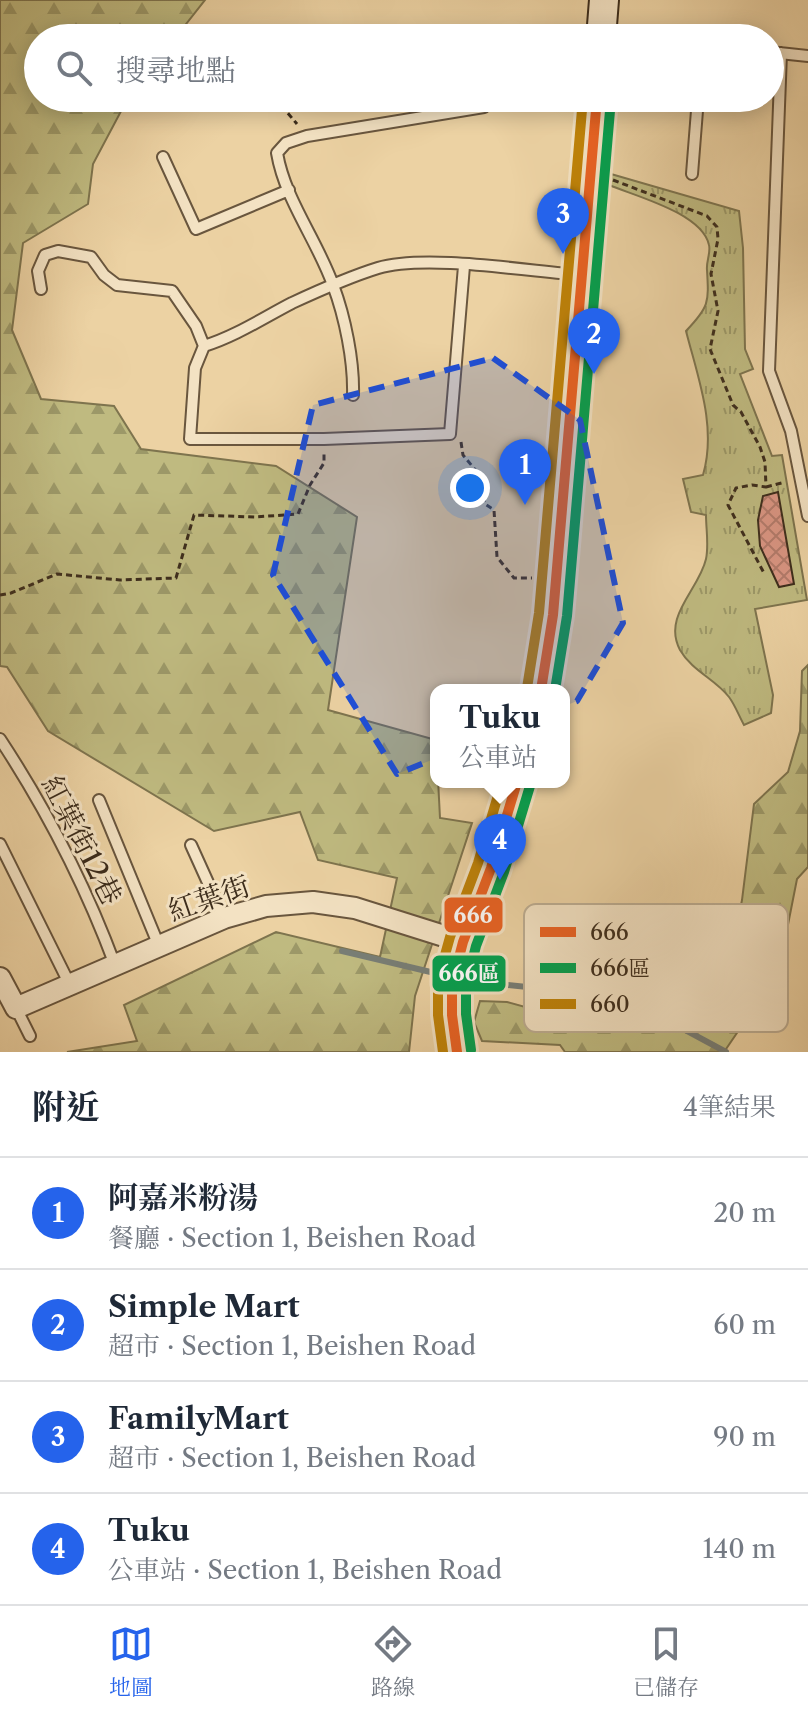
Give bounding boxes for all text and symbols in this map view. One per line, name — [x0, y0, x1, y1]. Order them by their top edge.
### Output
search box — [24, 24, 784, 112]
icon: search — [52, 46, 96, 90]
text: 搜尋地點 — [116, 52, 236, 89]
pin: 3 — [537, 188, 589, 254]
pin: 2 — [568, 308, 620, 374]
pin: 1 — [499, 439, 551, 505]
your location — [450, 468, 490, 508]
popup — [430, 684, 570, 788]
text: Tuku — [459, 699, 541, 736]
text: 公車站 — [459, 741, 537, 773]
street label: 紅葉街12巷 — [35, 770, 129, 910]
pin: 4 — [474, 814, 526, 880]
street label: 紅葉街 — [164, 868, 254, 928]
line badge: 666 — [443, 896, 504, 934]
text: 666 — [453, 902, 493, 929]
legend — [524, 904, 788, 1032]
text: 666 — [590, 919, 629, 946]
line badge: 666區 — [431, 954, 507, 993]
text: 666區 — [590, 955, 651, 982]
text: 666區 — [438, 960, 500, 987]
text: 660 — [590, 991, 630, 1018]
text: 附近 — [32, 1086, 100, 1128]
text: 4筆結果 — [683, 1091, 776, 1123]
text: 阿嘉米粉湯 — [108, 1179, 258, 1216]
text: 1 — [52, 1197, 64, 1229]
text: 20 m — [713, 1197, 776, 1229]
text: 餐廳 · Section 1, Beishen Road — [108, 1222, 476, 1254]
text: Simple Mart — [108, 1288, 300, 1325]
text: 2 — [50, 1309, 66, 1341]
text: 60 m — [713, 1309, 776, 1341]
text: 超市 · Section 1, Beishen Road — [108, 1330, 476, 1362]
text: FamilyMart — [108, 1400, 289, 1437]
text: 3 — [51, 1421, 65, 1453]
text: 90 m — [713, 1421, 776, 1453]
text: 超市 · Section 1, Beishen Road — [108, 1442, 476, 1474]
text: Tuku — [108, 1512, 190, 1549]
text: 4 — [50, 1533, 66, 1565]
text: 140 m — [702, 1533, 776, 1565]
text: 公車站 · Section 1, Beishen Road — [108, 1554, 502, 1586]
tab: 地圖 — [109, 1622, 153, 1701]
tab: 路線 — [371, 1622, 415, 1701]
tab: 已儲存 — [633, 1622, 699, 1701]

